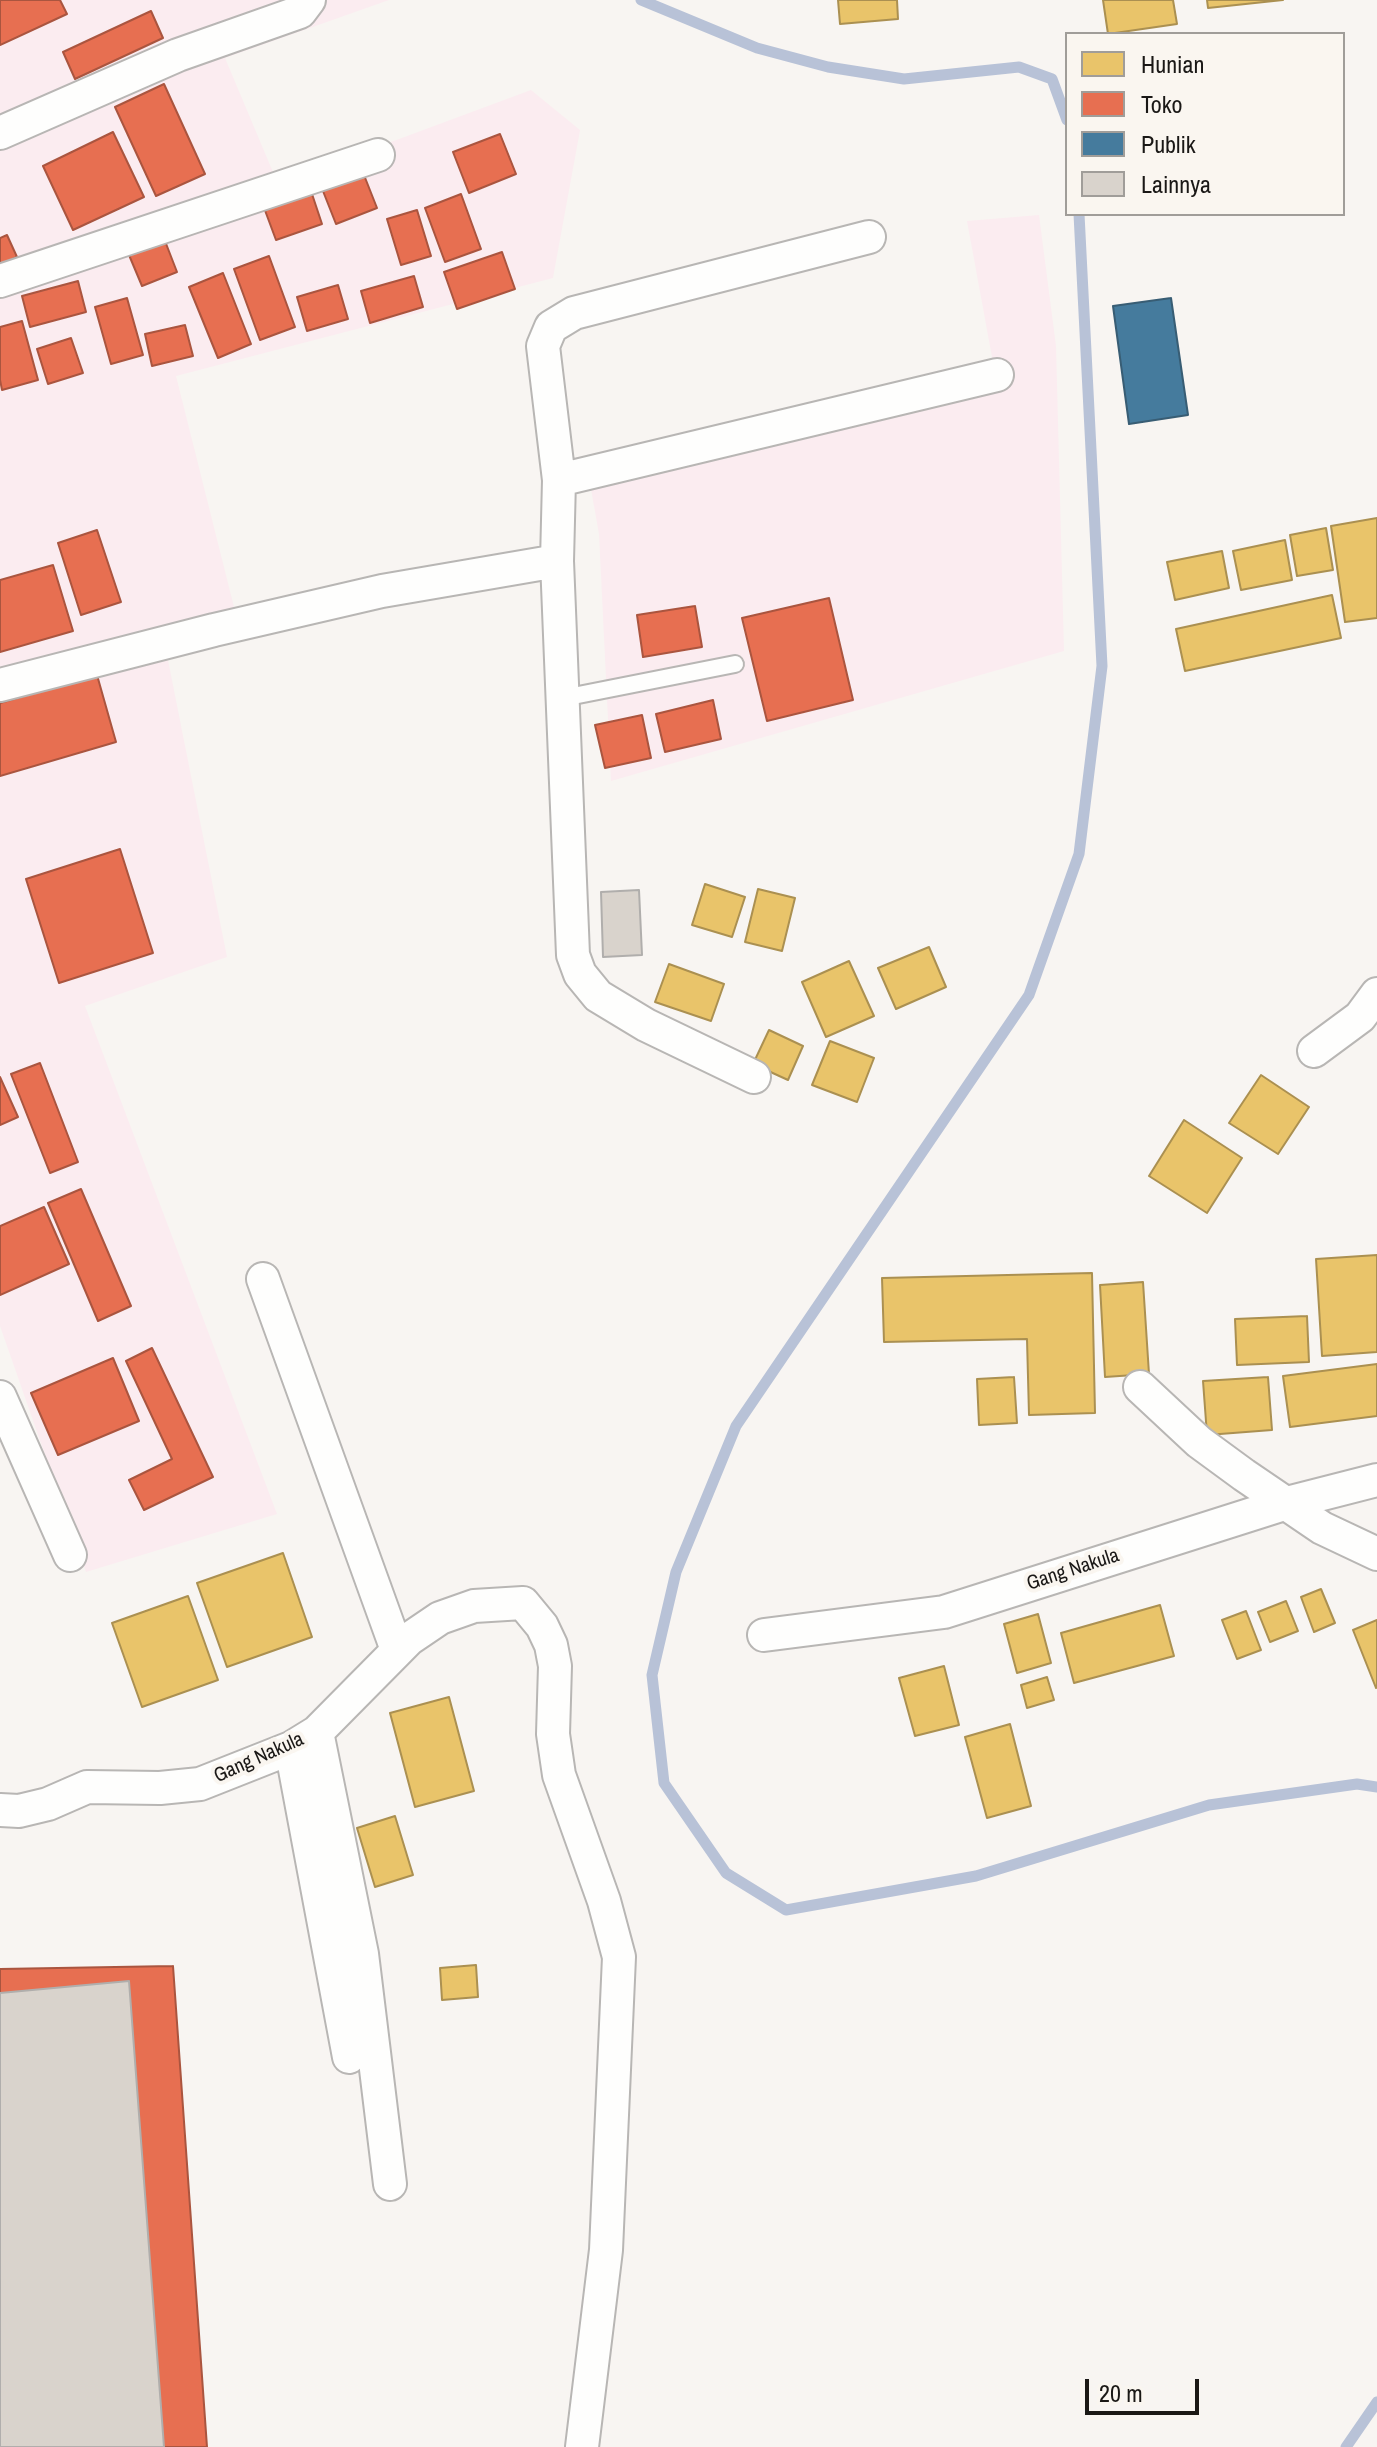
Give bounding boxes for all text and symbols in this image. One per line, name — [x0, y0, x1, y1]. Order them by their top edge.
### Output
legend — [1065, 32, 1345, 216]
text: Hunian — [1141, 48, 1204, 80]
text: Toko — [1141, 88, 1183, 120]
text: Publik — [1141, 128, 1196, 160]
text: Lainnya — [1141, 168, 1211, 200]
street label: Gang Nakula — [1024, 1544, 1122, 1596]
street label: Gang Nakula — [210, 1728, 308, 1788]
scale bar — [1089, 2363, 1203, 2413]
text: 20 m — [1099, 2377, 1143, 2409]

